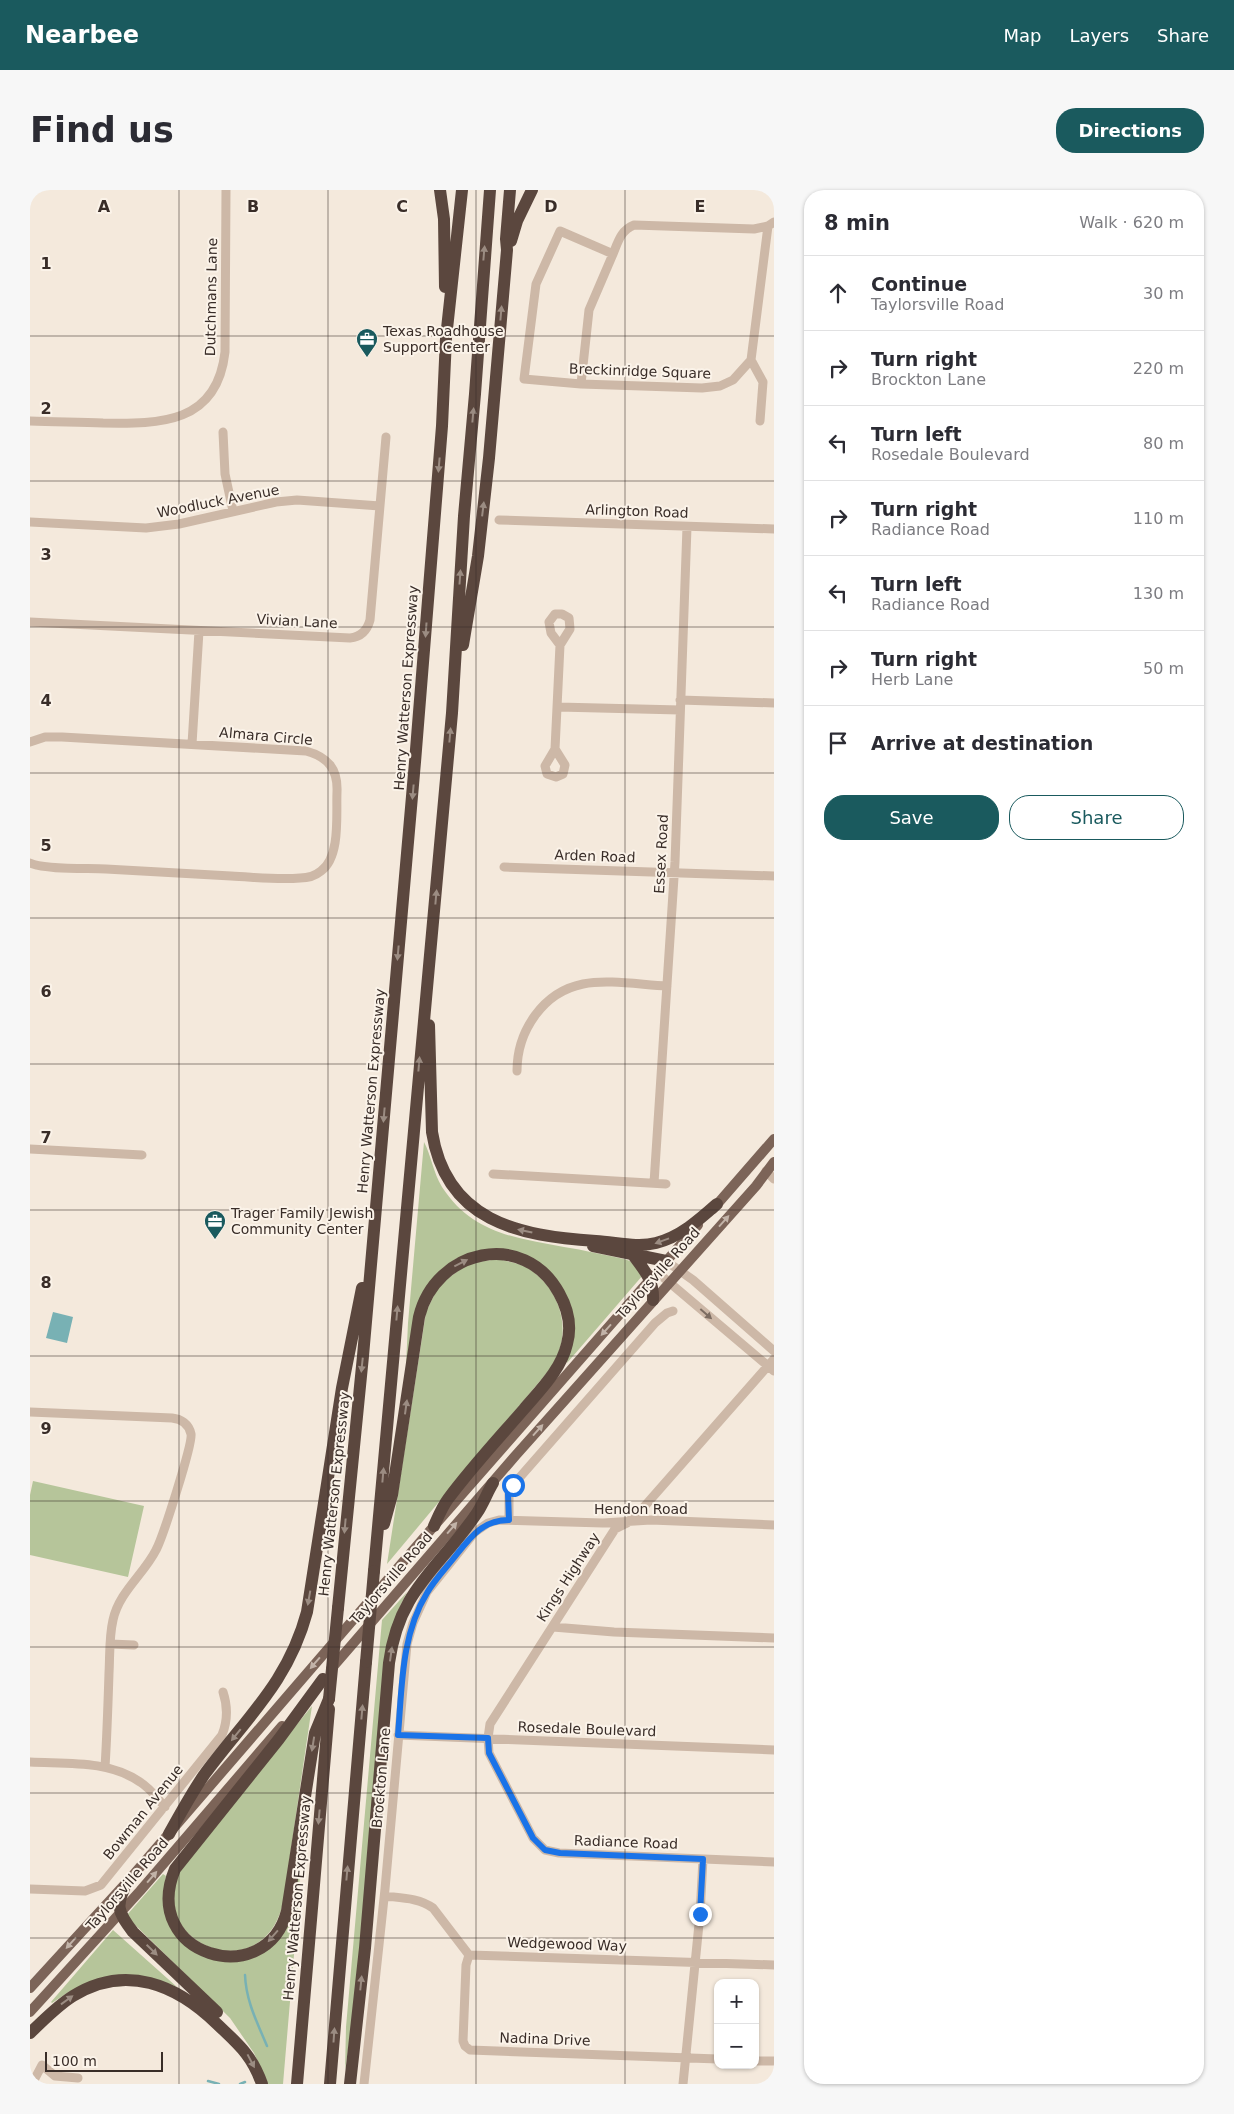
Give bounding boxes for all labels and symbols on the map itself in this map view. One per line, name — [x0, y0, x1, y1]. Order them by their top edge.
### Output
text: A — [98, 197, 111, 216]
text: B — [247, 197, 259, 216]
text: C — [396, 197, 408, 216]
text: D — [544, 197, 558, 216]
text: E — [695, 197, 705, 216]
street label: Dutchmans Lane — [202, 238, 220, 356]
one-way arrow — [481, 245, 489, 261]
text: 1 — [40, 254, 52, 273]
one-way arrow — [498, 304, 506, 320]
place label: Texas Roadhouse Support Center — [382, 323, 504, 355]
office icon: Texas Roadhouse Support Center — [355, 327, 379, 358]
street label: Breckinridge Square — [569, 361, 711, 381]
text: 2 — [40, 399, 52, 418]
one-way arrow — [470, 407, 478, 423]
one-way arrow — [434, 457, 442, 473]
street label: Woodluck Avenue — [156, 481, 280, 521]
one-way arrow — [479, 501, 487, 517]
street label: Arlington Road — [585, 501, 689, 521]
text: 3 — [40, 545, 52, 564]
one-way arrow — [457, 569, 465, 585]
street label: Henry Watterson Expressway — [391, 585, 421, 791]
street label: Vivian Lane — [256, 611, 338, 631]
one-way arrow — [421, 622, 429, 638]
text: 4 — [40, 691, 52, 710]
street label: Almara Circle — [219, 724, 313, 748]
one-way arrow — [446, 726, 454, 742]
one-way arrow — [408, 784, 416, 800]
street label: Essex Road — [651, 814, 671, 894]
text: 5 — [40, 836, 52, 855]
street label: Arden Road — [554, 847, 636, 865]
one-way arrow — [432, 888, 440, 904]
one-way arrow — [394, 946, 402, 962]
text: 6 — [40, 982, 52, 1001]
street label: Henry Watterson Expressway — [354, 988, 388, 1194]
one-way arrow — [415, 1055, 423, 1071]
one-way arrow — [380, 1108, 388, 1124]
text: 7 — [40, 1128, 52, 1147]
place label: Trager Family Jewish Community Center — [230, 1205, 373, 1237]
office icon: Trager Family Jewish Community Center — [203, 1209, 227, 1240]
one-way arrow — [718, 1216, 730, 1228]
street label: Taylorsville Road — [612, 1224, 703, 1322]
one-way arrow — [517, 1227, 533, 1235]
one-way arrow — [654, 1237, 669, 1245]
one-way arrow — [454, 1258, 467, 1267]
text: 8 — [40, 1273, 52, 1292]
one-way arrow — [393, 1304, 401, 1320]
one-way arrow — [699, 1308, 712, 1319]
one-way arrow — [600, 1323, 612, 1335]
one-way arrow — [358, 1357, 366, 1373]
street label: Henry Watterson Expressway — [315, 1391, 353, 1597]
one-way arrow — [402, 1399, 410, 1415]
text: 9 — [40, 1419, 52, 1438]
one-way arrow — [532, 1424, 544, 1436]
one-way arrow — [379, 1466, 387, 1482]
route start — [502, 1474, 525, 1497]
street label: Hendon Road — [594, 1501, 688, 1517]
one-way arrow — [341, 1519, 349, 1535]
one-way arrow — [447, 1522, 458, 1535]
street label: Taylorsville Road — [346, 1529, 435, 1628]
street label: Kings Highway — [533, 1529, 603, 1625]
one-way arrow — [305, 1591, 313, 1606]
one-way arrow — [387, 1646, 395, 1662]
one-way arrow — [309, 1656, 321, 1668]
one-way arrow — [358, 1703, 366, 1719]
street label: Rosedale Boulevard — [517, 1719, 657, 1739]
street label: Brockton Lane — [369, 1727, 393, 1829]
one-way arrow — [231, 1729, 242, 1742]
one-way arrow — [309, 1737, 317, 1753]
street label: Bowman Avenue — [100, 1761, 186, 1863]
street label: Henry Watterson Expressway — [280, 1795, 314, 2001]
one-way arrow — [315, 1809, 323, 1825]
street label: Radiance Road — [574, 1832, 678, 1852]
street label: Taylorsville Road — [82, 1835, 171, 1934]
one-way arrow — [344, 1865, 352, 1881]
one-way arrow — [146, 1871, 158, 1883]
route end — [689, 1903, 712, 1926]
one-way arrow — [267, 1929, 279, 1941]
street label: Wedgewood Way — [507, 1934, 627, 1954]
one-way arrow — [65, 1936, 77, 1948]
one-way arrow — [146, 1944, 158, 1956]
one-way arrow — [357, 1975, 365, 1991]
one-way arrow — [60, 1996, 73, 2006]
one-way arrow — [330, 2027, 338, 2043]
street label: Nadina Drive — [499, 2029, 591, 2049]
scale bar — [45, 2049, 162, 2072]
one-way arrow — [247, 2053, 255, 2068]

